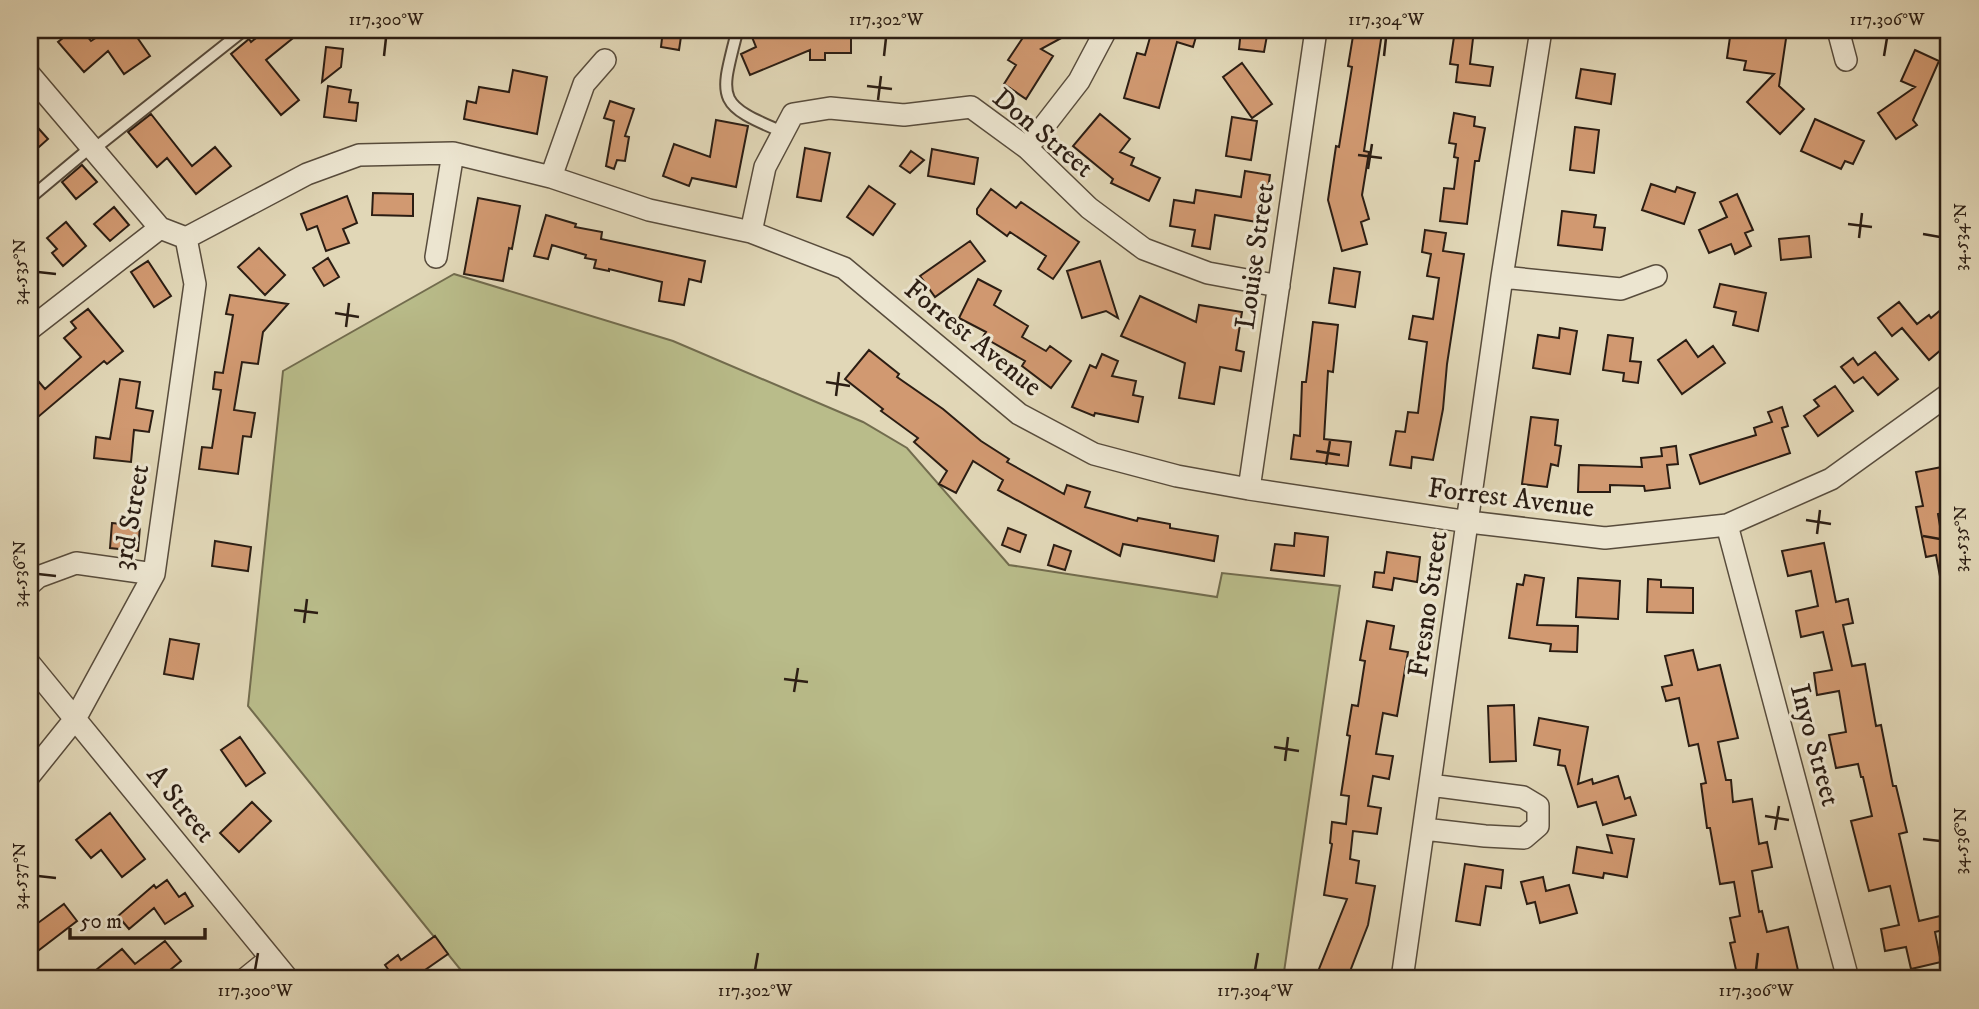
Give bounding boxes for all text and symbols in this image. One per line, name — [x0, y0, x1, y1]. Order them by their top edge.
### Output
text: 117.300°W — [348, 9, 424, 31]
text: 117.302°W — [849, 9, 924, 31]
text: 117.304°W — [1348, 9, 1424, 31]
text: 117.306°W — [1850, 9, 1925, 31]
street label: Don Street — [985, 81, 1101, 185]
street label: Louise Street — [1227, 180, 1283, 332]
text: 34.534°N — [1950, 203, 1972, 271]
text: 34.535°N — [9, 238, 31, 305]
street label: Forrest Avenue — [897, 272, 1049, 404]
street label: 3rd Street — [104, 461, 158, 573]
street label: Forrest Avenue — [1426, 470, 1596, 526]
text: 34.535°N — [1950, 505, 1972, 572]
street label: Fresno Street — [1400, 528, 1456, 679]
text: 34.536°N — [9, 540, 31, 608]
street label: Inyo Street — [1782, 680, 1848, 810]
street label: A Street — [139, 758, 223, 850]
text: 34.536°N — [1950, 807, 1972, 875]
text: 34.537°N — [9, 842, 31, 910]
scale bar — [70, 897, 205, 941]
text: 50 m — [80, 909, 122, 935]
text: 117.300°W — [217, 980, 293, 1002]
text: 117.302°W — [718, 980, 793, 1002]
text: 117.304°W — [1217, 980, 1293, 1002]
text: 117.306°W — [1719, 980, 1794, 1002]

